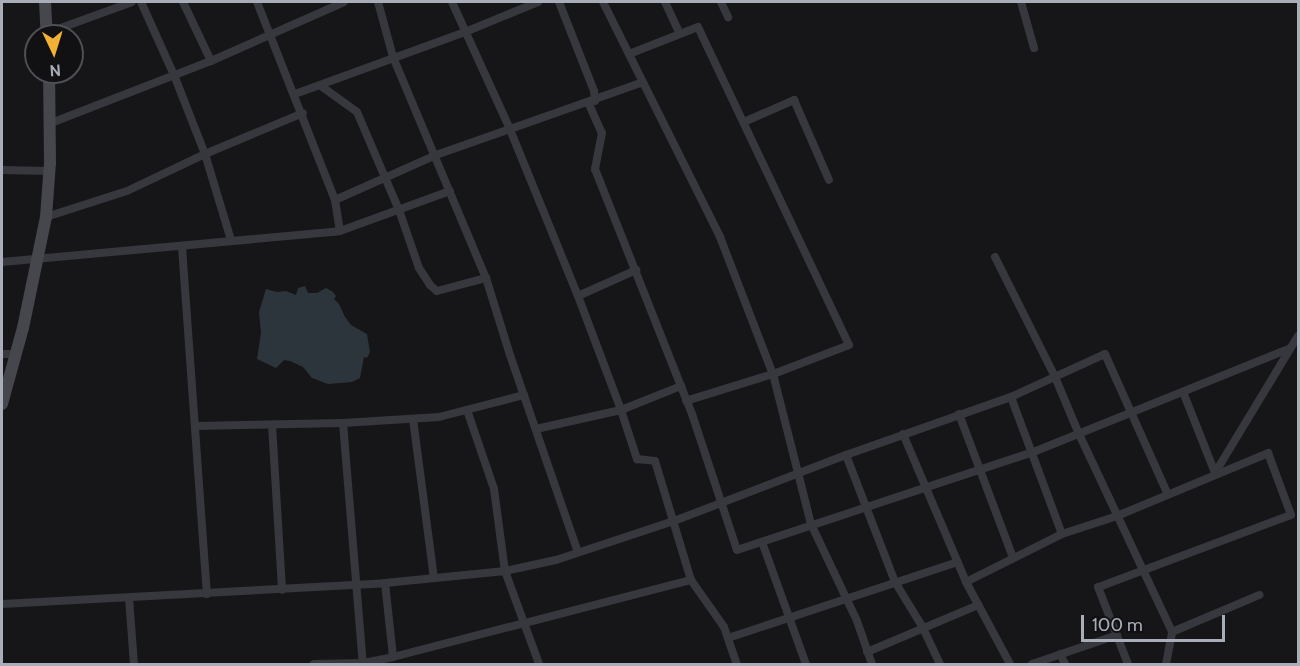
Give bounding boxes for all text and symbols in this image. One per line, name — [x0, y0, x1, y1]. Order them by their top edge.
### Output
north arrow — [24, 24, 84, 84]
text: N — [49, 61, 61, 80]
scale bar — [1084, 603, 1228, 641]
text: 100 m — [1092, 614, 1143, 636]

